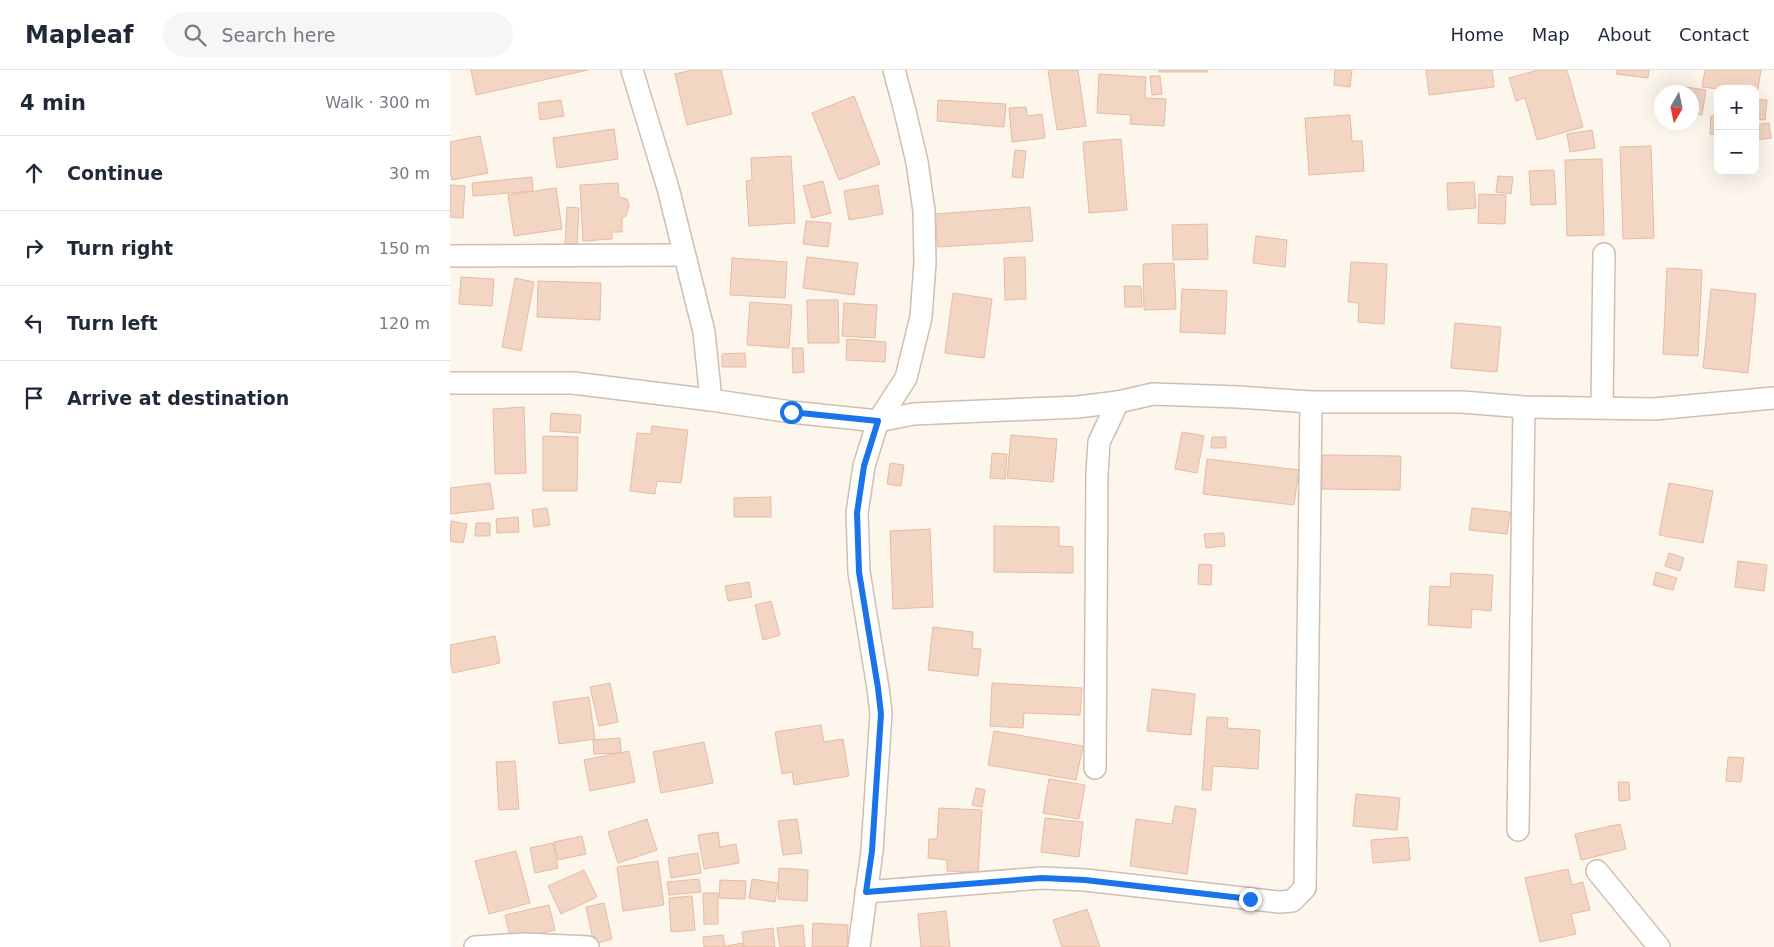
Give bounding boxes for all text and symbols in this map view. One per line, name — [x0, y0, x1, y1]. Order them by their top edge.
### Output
search box — [163, 12, 513, 57]
text: Mapleaf — [25, 21, 133, 49]
icon: search — [181, 21, 209, 49]
text: Search here — [221, 24, 336, 46]
text: Home — [1451, 24, 1504, 45]
text: Map — [1532, 24, 1570, 45]
text: About — [1598, 24, 1651, 45]
text: Contact — [1679, 24, 1749, 45]
north arrow — [1654, 85, 1699, 130]
map controls — [1714, 85, 1759, 175]
button: + — [1714, 85, 1759, 130]
text: 4 min — [20, 91, 86, 115]
text: Walk · 300 m — [325, 93, 430, 112]
button: − — [1714, 130, 1759, 175]
icon: ahead — [20, 159, 48, 187]
text: Continue — [67, 162, 163, 184]
text: 30 m — [389, 164, 430, 183]
icon: right — [20, 234, 48, 262]
text: Turn right — [67, 237, 173, 259]
text: 150 m — [379, 239, 430, 258]
icon: left — [20, 309, 48, 337]
text: Turn left — [67, 312, 158, 334]
text: 120 m — [379, 314, 430, 333]
icon: arrive — [20, 384, 48, 412]
text: Arrive at destination — [67, 387, 289, 409]
route start — [780, 401, 803, 424]
route end — [1239, 888, 1262, 911]

